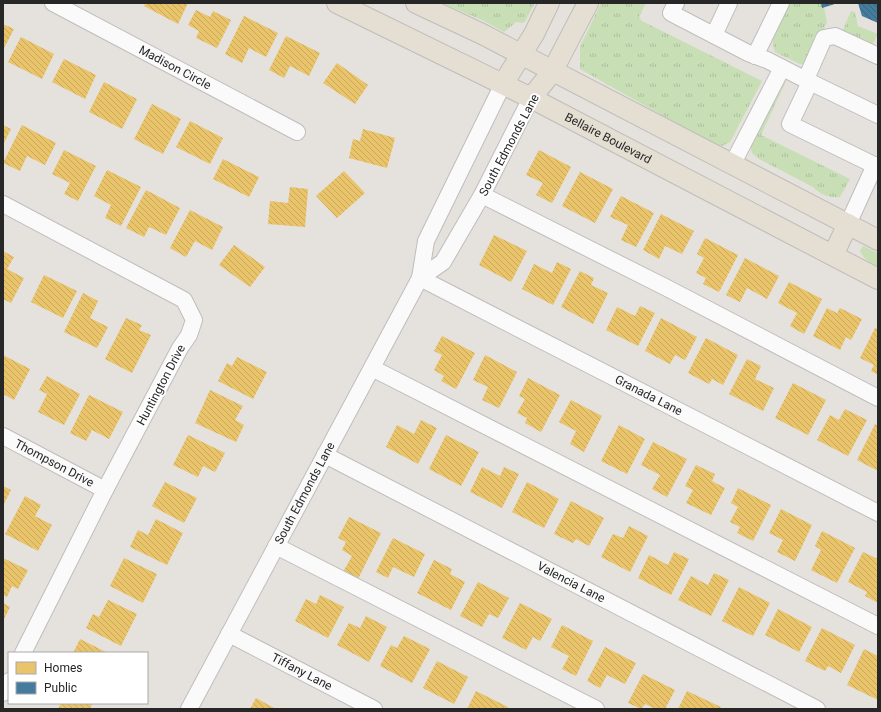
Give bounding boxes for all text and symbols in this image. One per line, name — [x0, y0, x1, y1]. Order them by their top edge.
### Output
street label: Madison Circle — [137, 43, 213, 92]
street label: South Edmonds Lane — [476, 92, 542, 198]
street label: Bellaire Boulevard — [562, 110, 654, 167]
street label: Huntington Drive — [134, 342, 188, 428]
street label: Granada Lane — [613, 372, 685, 418]
street label: Thompson Drive — [12, 436, 96, 490]
street label: South Edmonds Lane — [272, 440, 338, 546]
street label: Valencia Lane — [535, 559, 607, 605]
street label: Tiffany Lane — [269, 650, 334, 693]
legend — [8, 652, 148, 704]
text: Homes — [44, 661, 82, 675]
text: Public — [44, 681, 77, 695]

